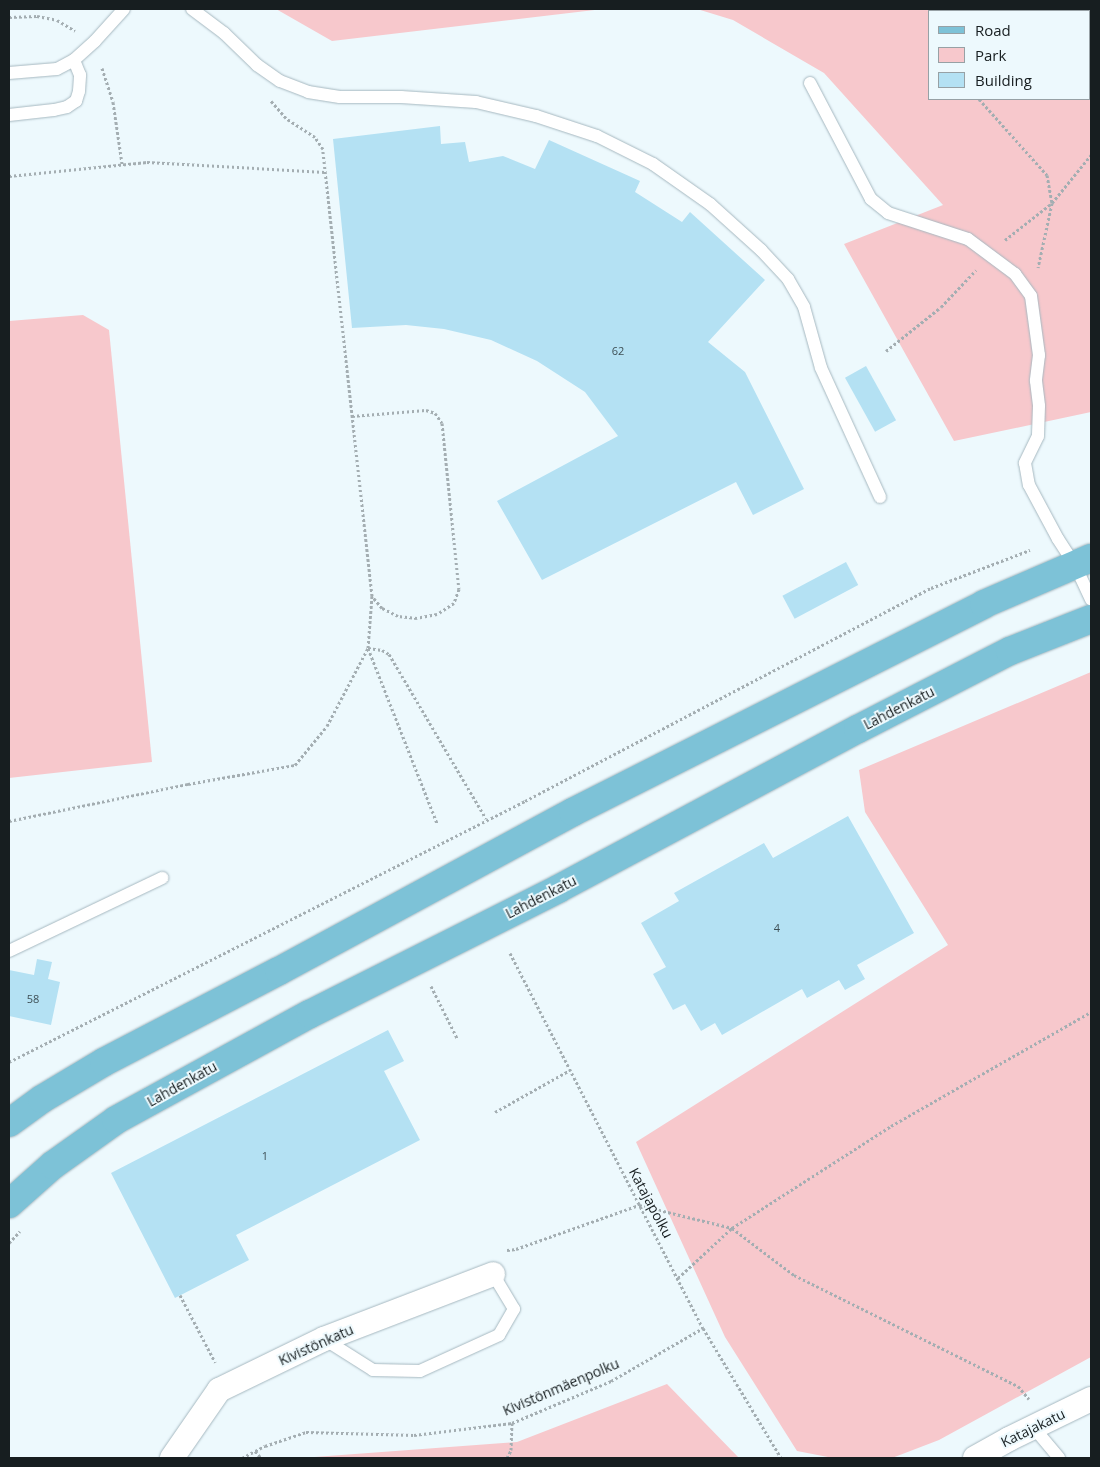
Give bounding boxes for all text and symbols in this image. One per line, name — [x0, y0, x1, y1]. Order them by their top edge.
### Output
legend — [928, 10, 1090, 100]
text: Road — [975, 20, 1011, 40]
text: Park — [975, 45, 1006, 65]
text: Building — [975, 70, 1032, 90]
house number: 62 — [612, 344, 624, 358]
street label: Lahdenkatu — [861, 683, 937, 733]
street label: Lahdenkatu — [503, 872, 579, 922]
house number: 4 — [774, 921, 780, 935]
house number: 58 — [27, 992, 39, 1006]
street label: Lahdenkatu — [144, 1058, 220, 1110]
house number: 1 — [262, 1149, 268, 1163]
street label: Katajapolku — [626, 1165, 676, 1241]
street label: Kivistönkatu — [276, 1321, 356, 1369]
street label: Kivistönmäenpolku — [500, 1355, 622, 1419]
street label: Katajakatu — [998, 1405, 1068, 1451]

